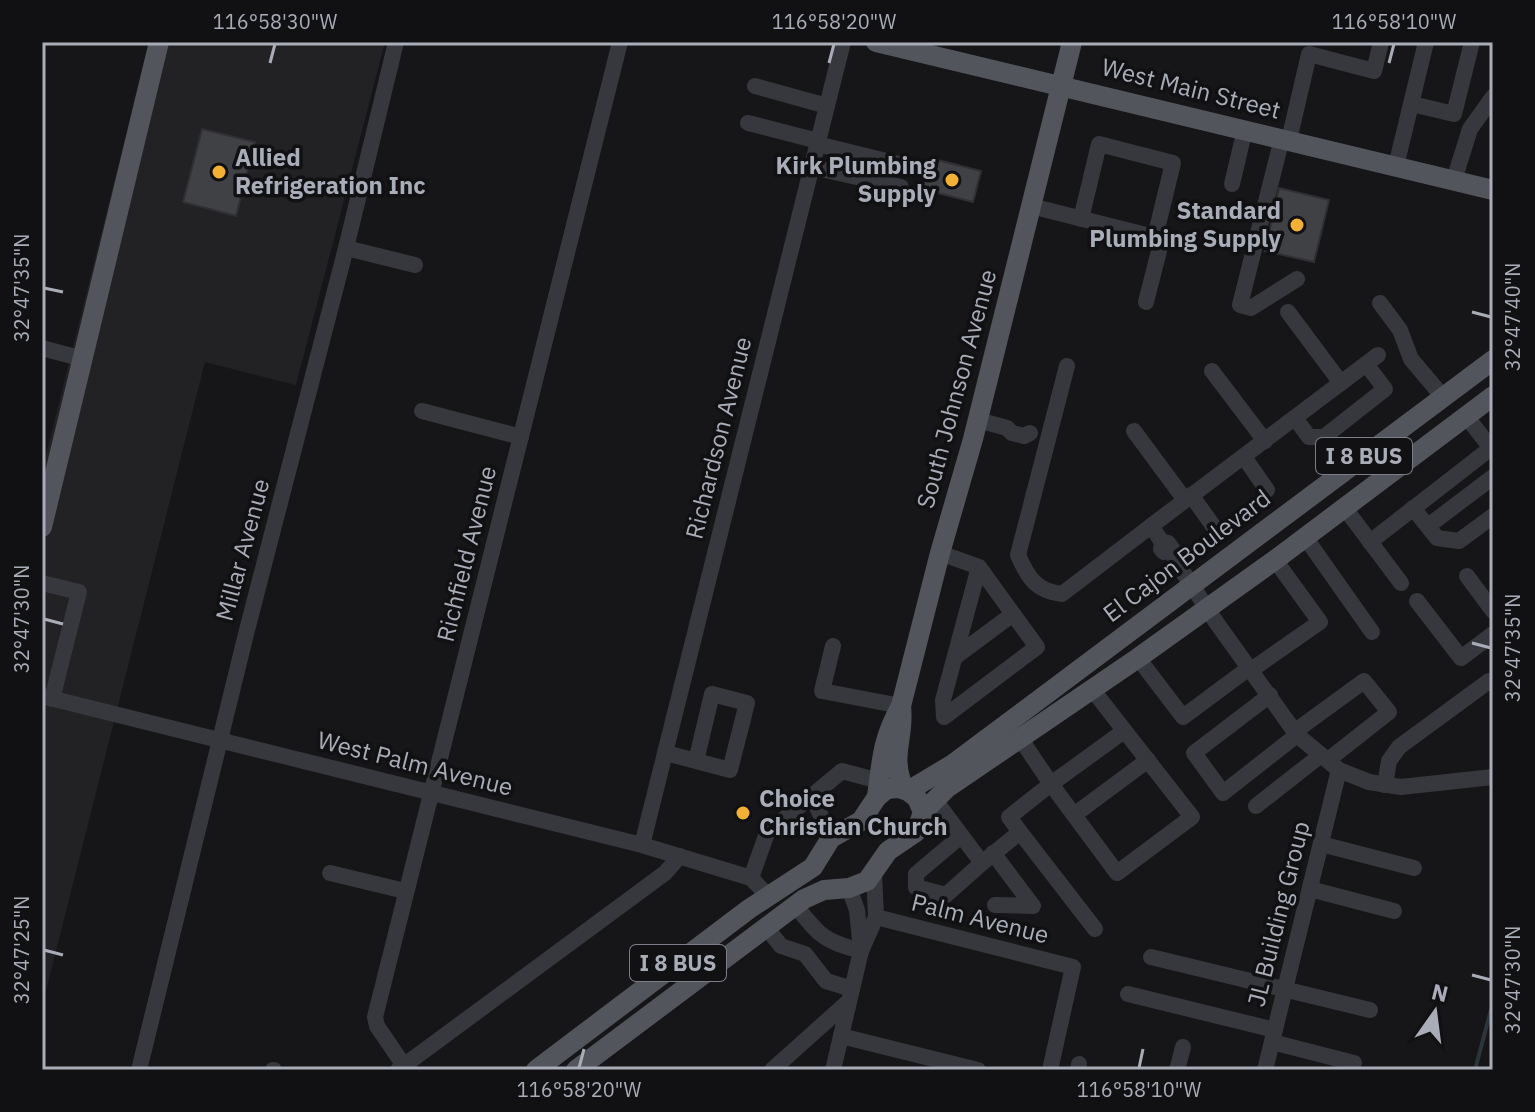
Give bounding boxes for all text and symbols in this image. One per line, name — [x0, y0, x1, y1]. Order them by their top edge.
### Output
text: 116°58'30"W — [213, 8, 338, 35]
text: 116°58'20"W — [772, 8, 897, 35]
text: 116°58'10"W — [1332, 8, 1457, 35]
street label: West Main Street — [1098, 50, 1284, 126]
place label: Allied Refrigeration Inc — [235, 141, 426, 201]
place label: Kirk Plumbing Supply — [775, 149, 937, 209]
marker: Allied Refrigeration Inc — [210, 163, 228, 181]
marker: Kirk Plumbing Supply — [943, 171, 961, 189]
place label: Standard Plumbing Supply — [1089, 194, 1281, 254]
marker: Standard Plumbing Supply — [1288, 216, 1306, 234]
text: 32°47'35"N — [8, 234, 35, 342]
text: 32°47'40"N — [1499, 263, 1526, 371]
street label: South Johnson Avenue — [909, 266, 1003, 512]
street label: Richardson Avenue — [677, 333, 759, 542]
road number: I 8 BUS — [1316, 438, 1412, 474]
street label: Richfield Avenue — [429, 463, 503, 645]
street label: Millar Avenue — [208, 475, 276, 624]
street label: El Cajon Boulevard — [1096, 482, 1277, 629]
text: 32°47'30"N — [8, 565, 35, 673]
text: 32°47'35"N — [1499, 594, 1526, 702]
street label: West Palm Avenue — [314, 723, 516, 803]
place label: Choice Christian Church — [759, 782, 948, 842]
marker: Choice Christian Church — [734, 804, 752, 822]
street label: JL Building Group — [1240, 818, 1317, 1010]
street label: Palm Avenue — [908, 886, 1052, 951]
text: 32°47'25"N — [8, 896, 35, 1004]
text: 32°47'30"N — [1499, 926, 1526, 1034]
road number: I 8 BUS — [630, 945, 726, 981]
north arrow — [1395, 972, 1475, 1052]
text: N — [1429, 976, 1451, 1008]
text: 116°58'20"W — [517, 1076, 642, 1103]
text: 116°58'10"W — [1077, 1076, 1202, 1103]

